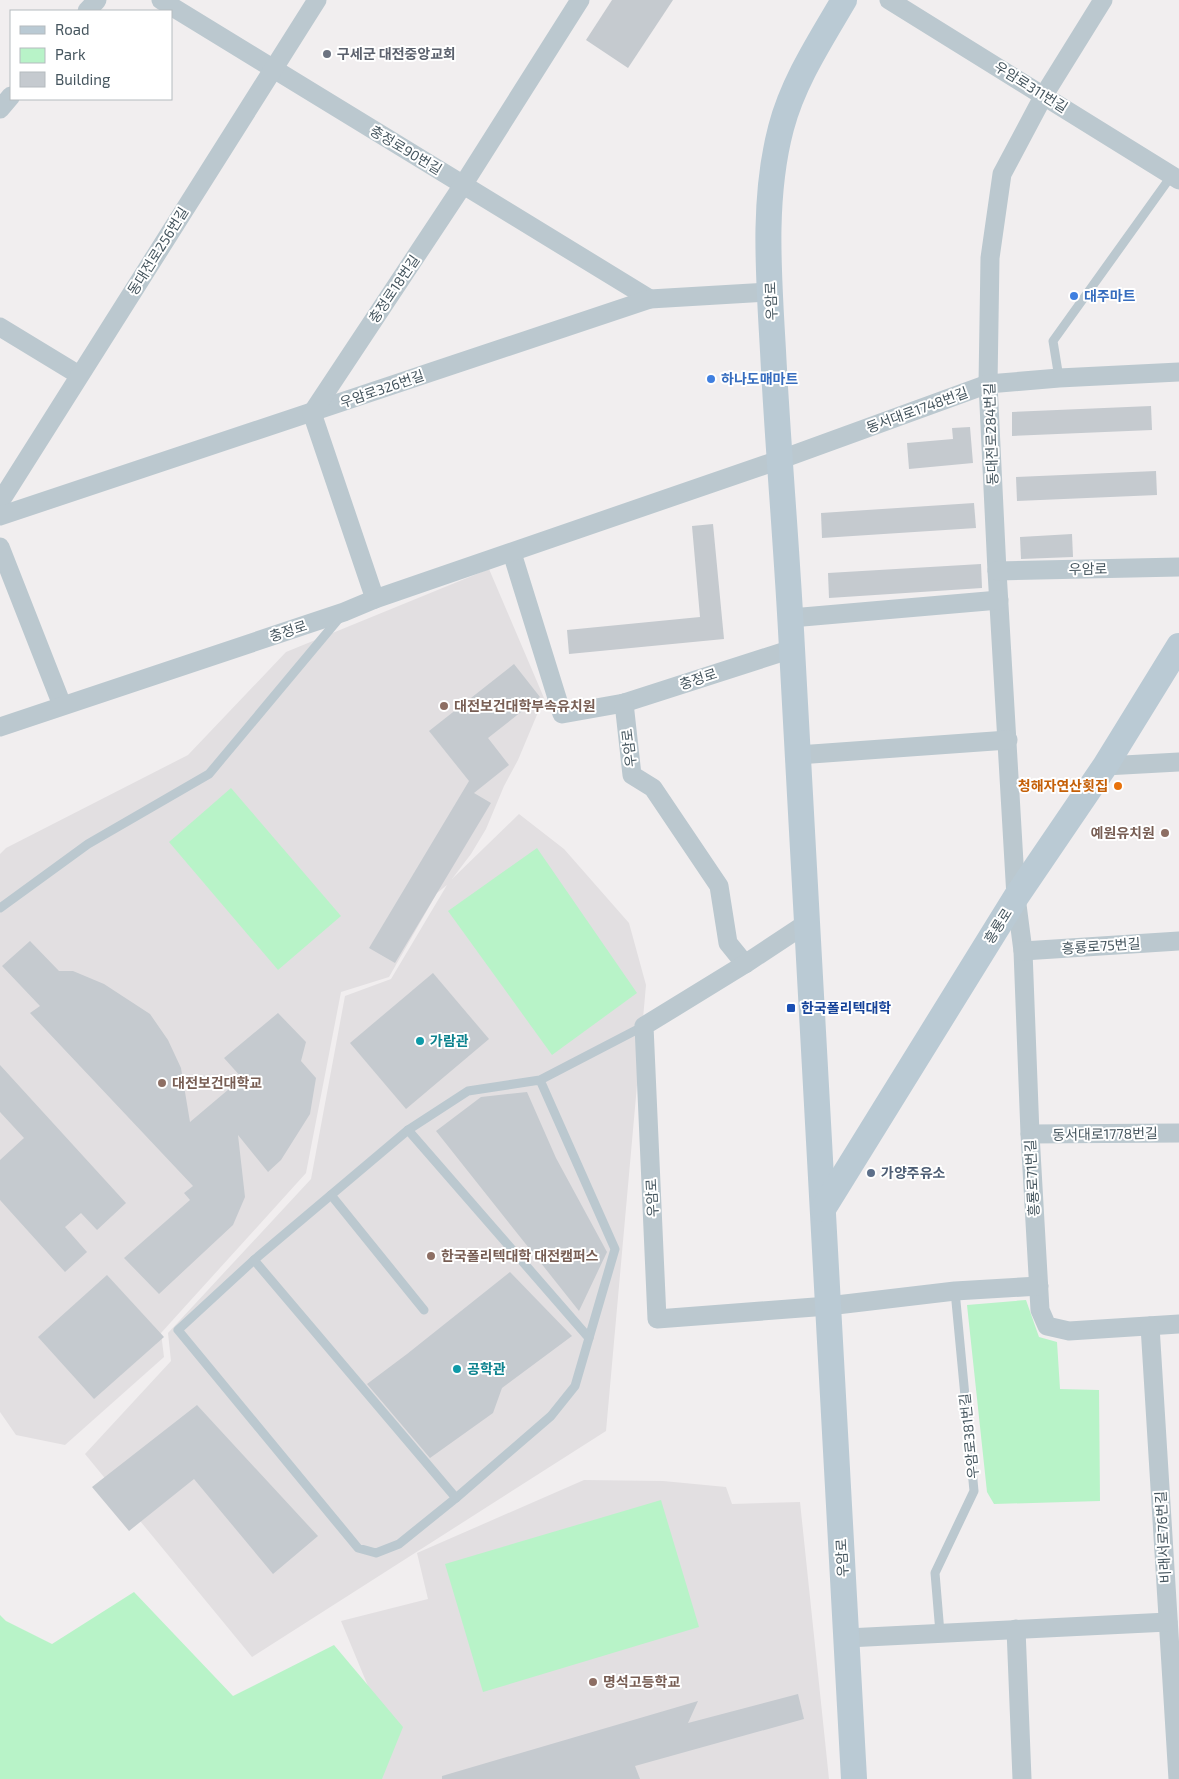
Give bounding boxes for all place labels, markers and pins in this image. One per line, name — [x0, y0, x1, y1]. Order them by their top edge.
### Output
place label: 구세군 대전중앙교회 — [337, 45, 456, 62]
marker: 구세군 대전중앙교회 — [321, 48, 333, 60]
place label: 대주마트 — [1084, 287, 1136, 304]
marker: 대주마트 — [1068, 290, 1080, 302]
place label: 하나도매마트 — [721, 370, 798, 387]
marker: 하나도매마트 — [705, 373, 717, 385]
place label: 대전보건대학부속유치원 — [454, 697, 596, 714]
marker: 대전보건대학부속유치원 — [438, 700, 450, 712]
place label: 청해자연산횟집 — [1018, 777, 1108, 794]
marker: 청해자연산횟집 — [1112, 780, 1124, 792]
place label: 예원유치원 — [1091, 824, 1155, 841]
marker: 예원유치원 — [1159, 827, 1171, 839]
place label: 한국폴리텍대학 — [801, 999, 891, 1016]
marker: 한국폴리텍대학 — [785, 1002, 797, 1014]
place label: 가람관 — [430, 1032, 469, 1049]
marker: 가람관 — [414, 1035, 426, 1047]
place label: 대전보건대학교 — [172, 1074, 262, 1091]
marker: 대전보건대학교 — [156, 1077, 168, 1089]
place label: 가양주유소 — [881, 1164, 946, 1181]
marker: 가양주유소 — [865, 1167, 877, 1179]
place label: 한국폴리텍대학 대전캠퍼스 — [441, 1247, 599, 1264]
marker: 한국폴리텍대학 대전캠퍼스 — [425, 1250, 437, 1262]
place label: 공학관 — [467, 1360, 506, 1377]
marker: 공학관 — [451, 1363, 463, 1375]
place label: 명석고등학교 — [603, 1673, 680, 1690]
marker: 명석고등학교 — [587, 1676, 599, 1688]

